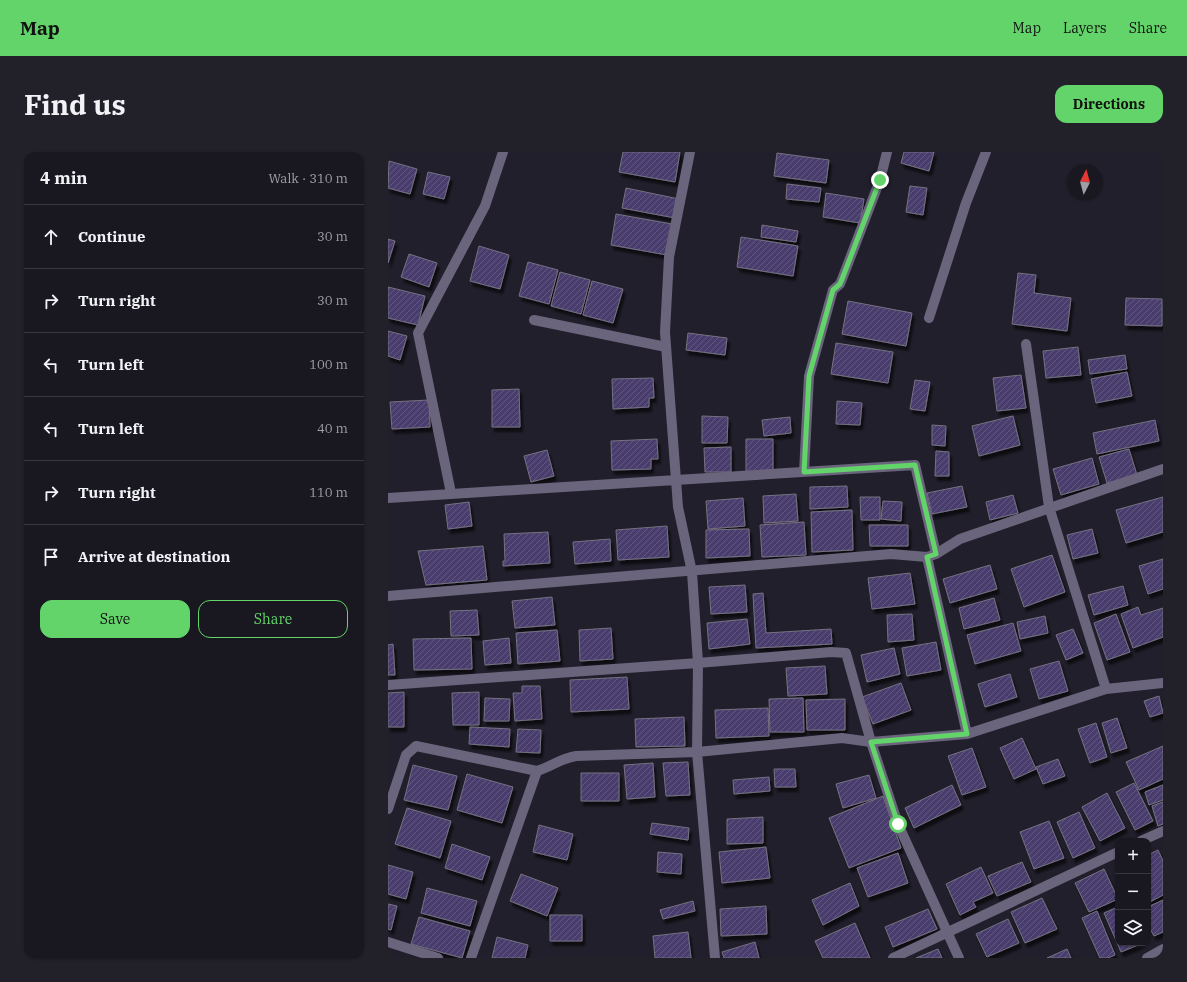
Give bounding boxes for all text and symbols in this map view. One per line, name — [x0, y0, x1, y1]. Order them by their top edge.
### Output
text: Map — [20, 16, 60, 40]
text: Map — [1013, 19, 1041, 37]
text: Layers — [1063, 19, 1107, 37]
text: Share — [1129, 19, 1167, 37]
button: Directions — [1055, 85, 1163, 123]
text: Find us — [24, 86, 126, 123]
north arrow — [1067, 164, 1103, 200]
text: 4 min — [40, 167, 88, 189]
text: Walk · 310 m — [269, 170, 348, 187]
route end — [871, 171, 889, 189]
icon: ahead — [40, 226, 62, 248]
text: Continue — [78, 227, 145, 246]
text: 30 m — [317, 228, 348, 245]
icon: right — [40, 290, 62, 312]
text: Turn right — [78, 291, 156, 310]
text: 30 m — [317, 292, 348, 309]
icon: left — [40, 354, 62, 376]
text: Turn left — [78, 355, 144, 374]
text: 100 m — [309, 356, 348, 373]
icon: left — [40, 418, 62, 440]
text: Turn left — [78, 419, 144, 438]
text: 40 m — [317, 420, 348, 437]
icon: right — [40, 482, 62, 504]
text: Turn right — [78, 483, 156, 502]
text: 110 m — [309, 484, 348, 501]
icon: arrive — [40, 546, 62, 568]
text: Arrive at destination — [78, 547, 230, 566]
button: Save — [40, 600, 190, 638]
button: Share — [198, 600, 348, 638]
route start — [889, 815, 907, 833]
map controls — [1115, 838, 1151, 946]
button: + — [1115, 838, 1151, 874]
button: − — [1115, 874, 1151, 910]
button: layers — [1115, 910, 1151, 946]

